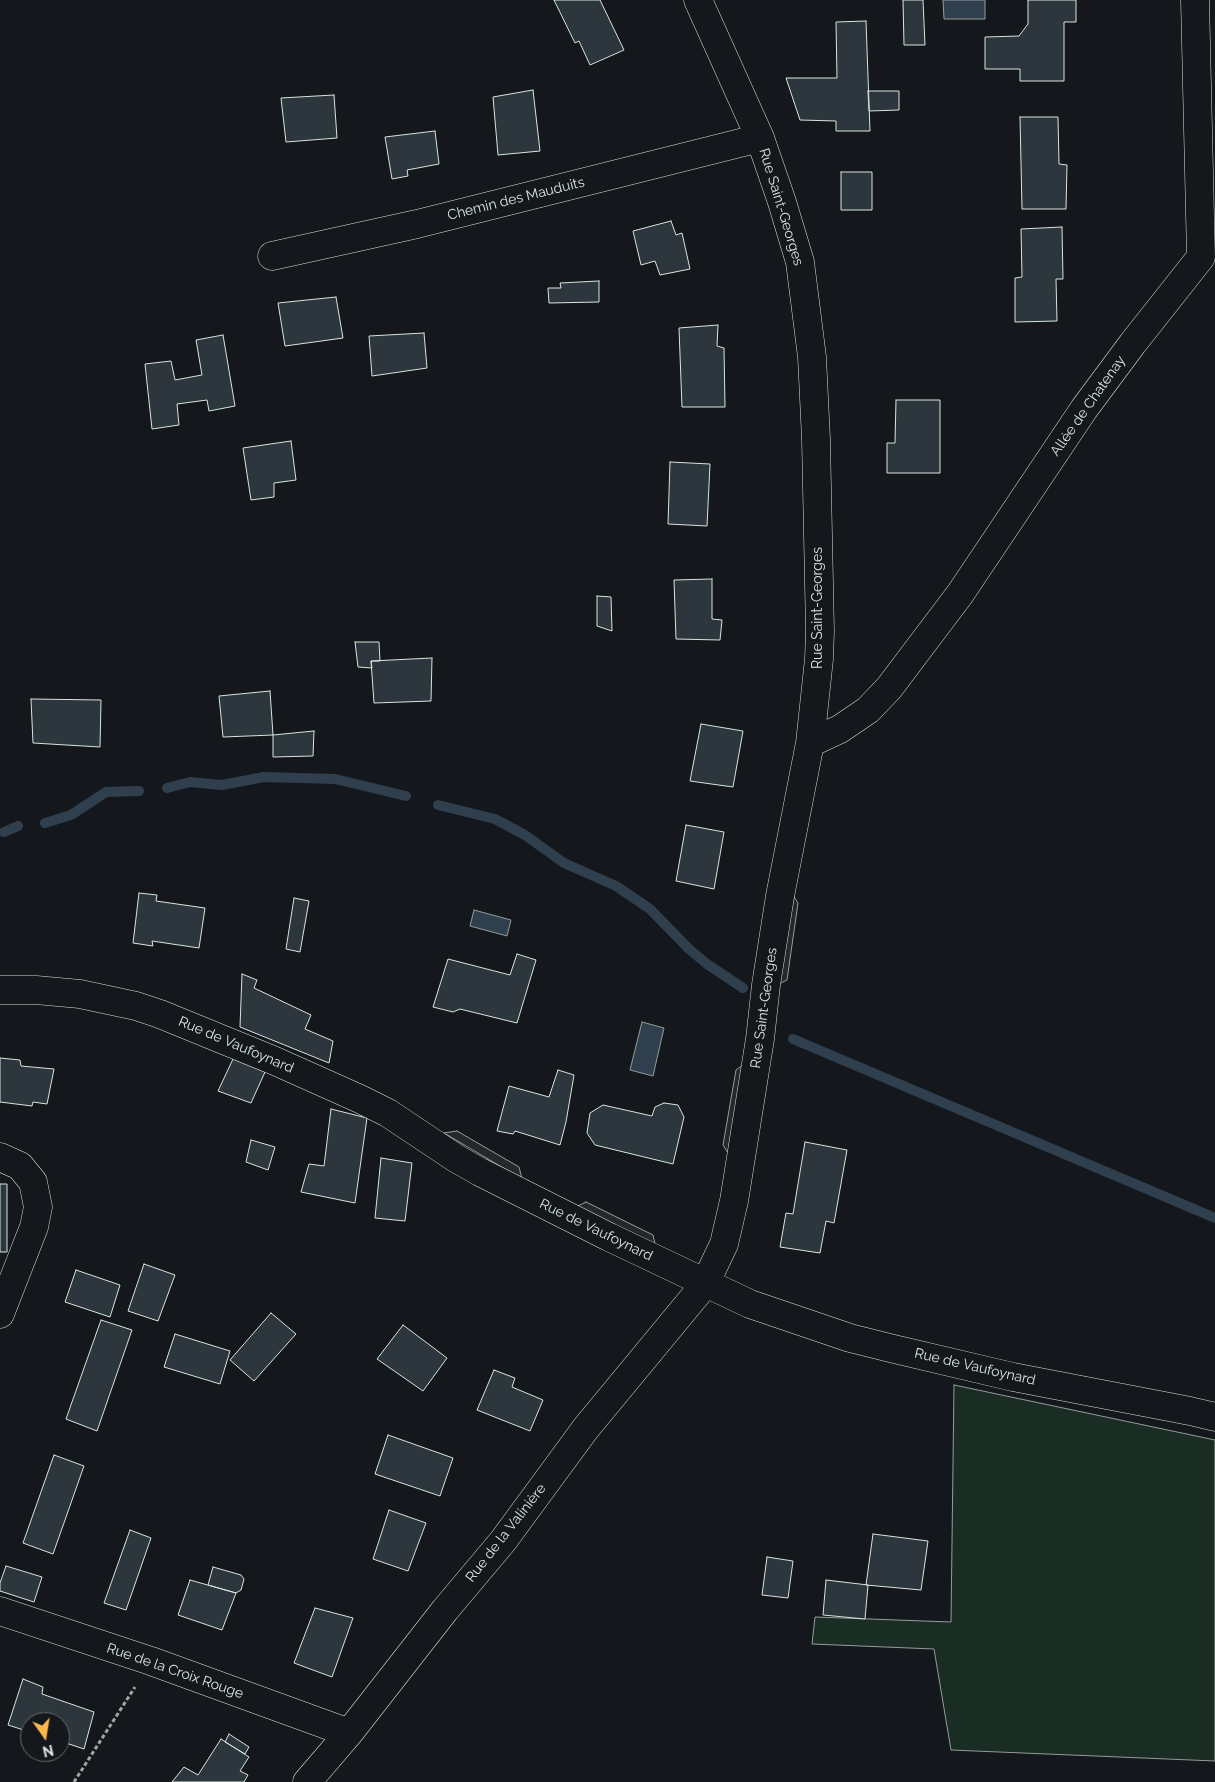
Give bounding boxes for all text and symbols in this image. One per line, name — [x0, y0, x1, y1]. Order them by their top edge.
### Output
street label: Rue Saint-Georges — [755, 146, 807, 268]
street label: Chemin des Mauduits — [446, 174, 586, 224]
street label: Allée de Chatenay — [1047, 352, 1129, 460]
street label: Rue Saint-Georges — [810, 547, 826, 669]
street label: Rue Saint-Georges — [747, 946, 781, 1070]
street label: Rue de Vaufoynard — [176, 1013, 296, 1077]
street label: Rue de Vaufoynard — [537, 1195, 655, 1265]
street label: Rue de Vaufoynard — [913, 1345, 1037, 1389]
street label: Rue de la Valinière — [462, 1480, 550, 1586]
street label: Rue de la Croix Rouge — [104, 1640, 246, 1702]
north arrow — [20, 1712, 70, 1762]
text: N — [41, 1742, 55, 1760]

